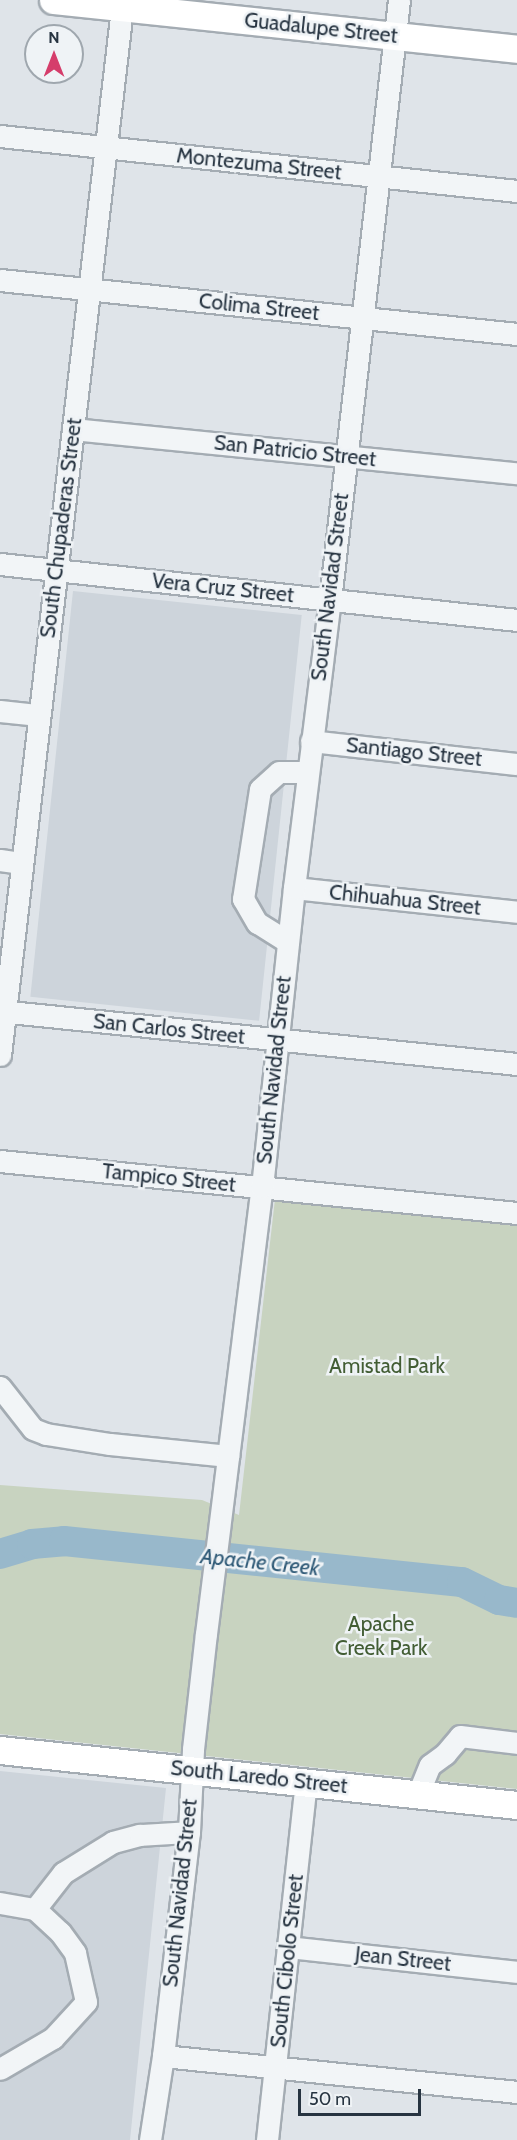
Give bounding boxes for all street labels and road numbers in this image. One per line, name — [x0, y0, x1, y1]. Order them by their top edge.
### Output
street label: Guadalupe Street — [243, 7, 399, 49]
street label: Montezuma Street — [175, 143, 343, 185]
street label: Colima Street — [198, 288, 320, 326]
street label: South Chupaderas Street — [35, 417, 87, 639]
street label: San Patricio Street — [213, 430, 377, 472]
street label: South Navidad Street — [306, 492, 354, 682]
street label: Vera Cruz Street — [151, 568, 295, 608]
street label: Santiago Street — [345, 732, 483, 772]
street label: Chihuahua Street — [328, 880, 482, 920]
street label: South Navidad Street — [252, 975, 296, 1165]
street label: San Carlos Street — [92, 1009, 246, 1049]
street label: Tampico Street — [101, 1158, 237, 1198]
street label: South Laredo Street — [169, 1755, 349, 1799]
street label: South Navidad Street — [158, 1798, 202, 1988]
street label: South Cibolo Street — [265, 1873, 309, 2049]
street label: Jean Street — [354, 1941, 452, 1977]

